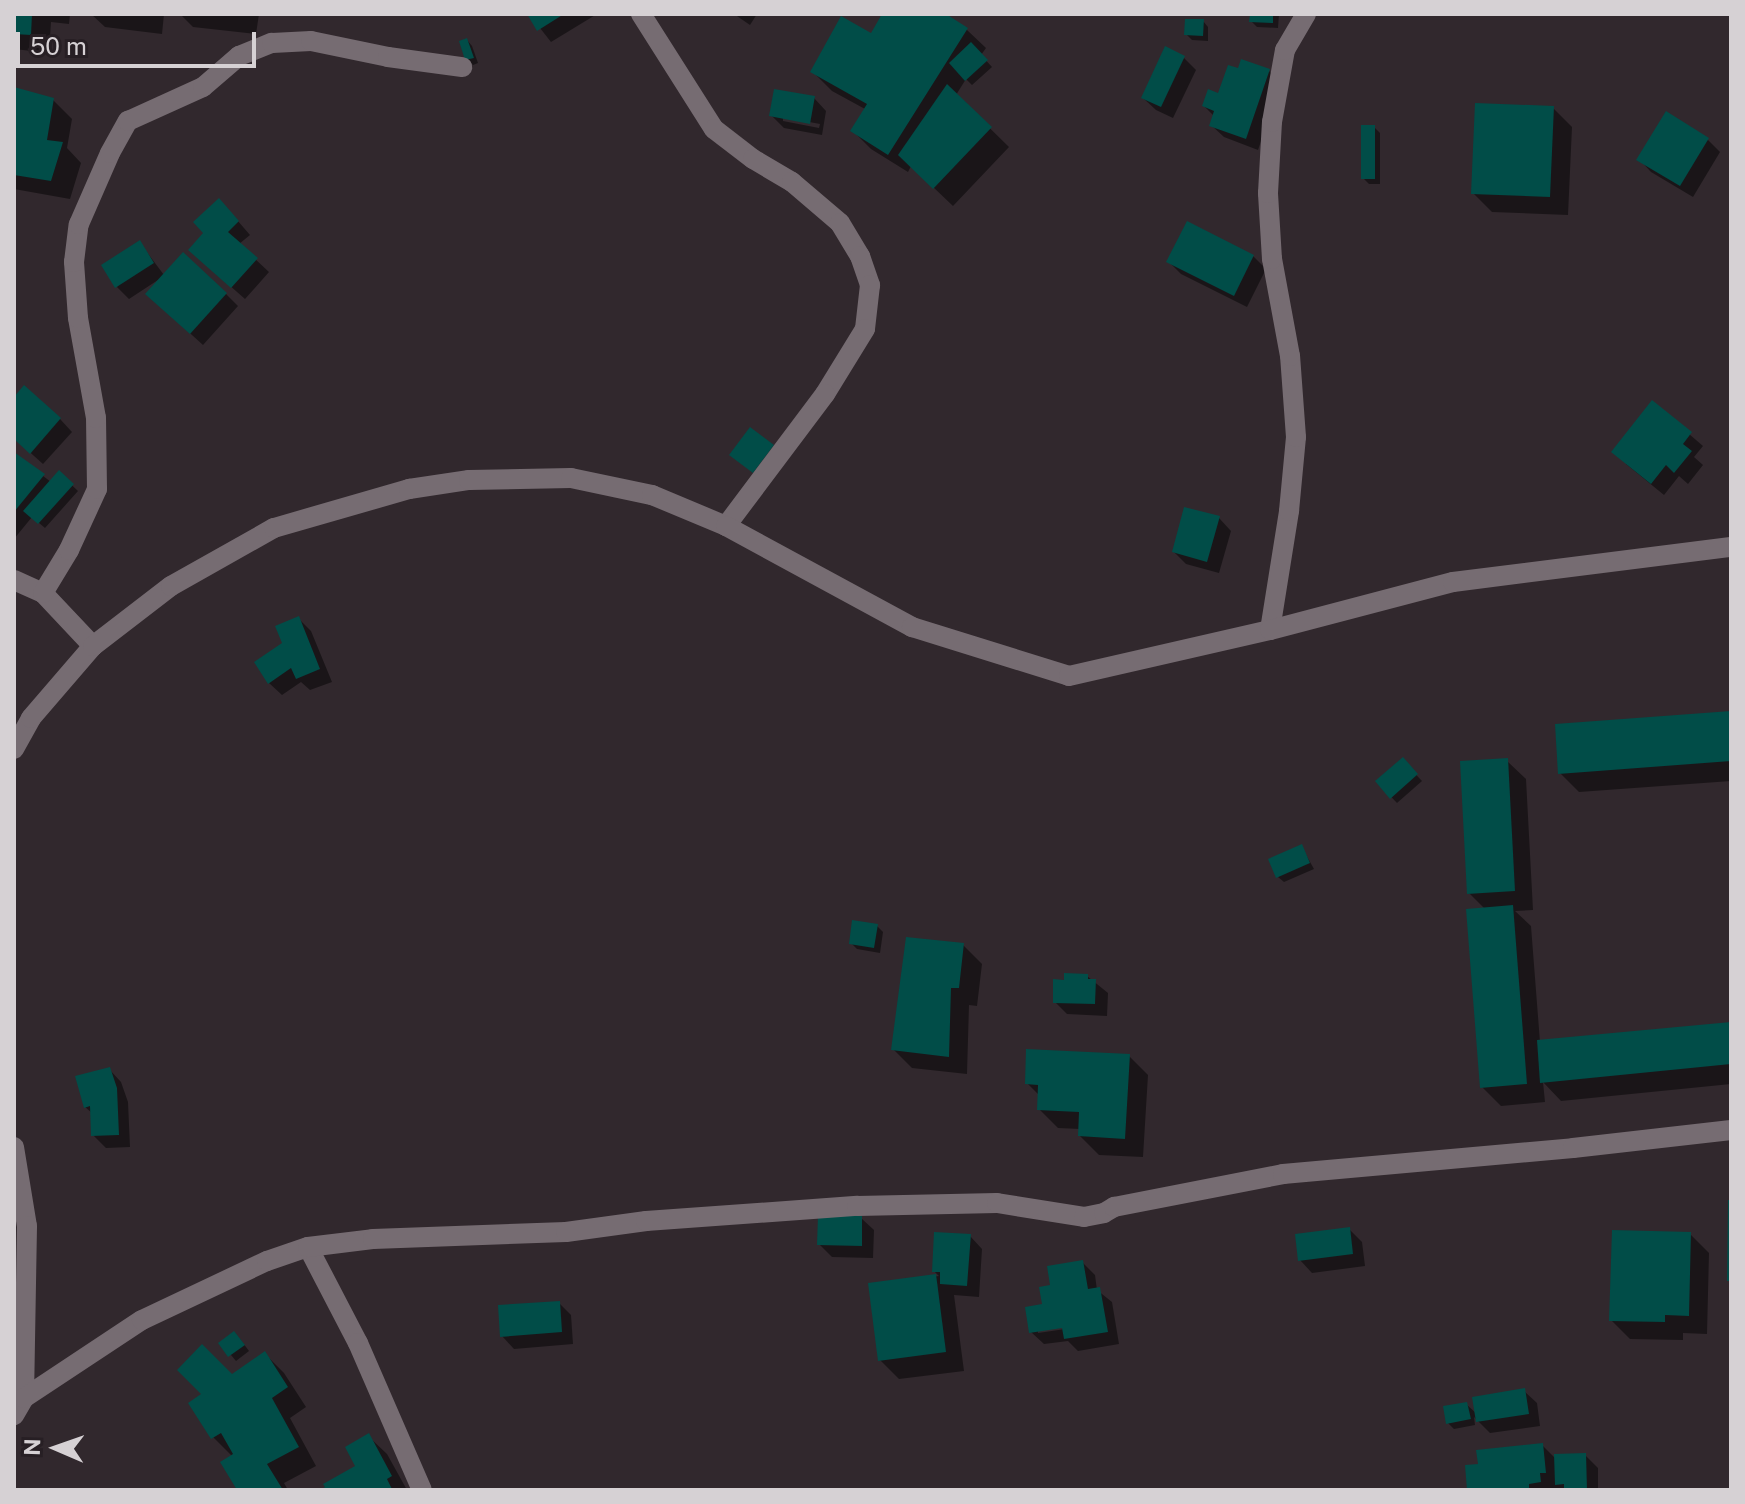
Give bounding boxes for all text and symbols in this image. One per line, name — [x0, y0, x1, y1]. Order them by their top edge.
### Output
scale bar — [20, 16, 260, 66]
text: 50 m — [30, 32, 87, 60]
north arrow — [16, 1408, 96, 1488]
text: N — [19, 1438, 45, 1456]

